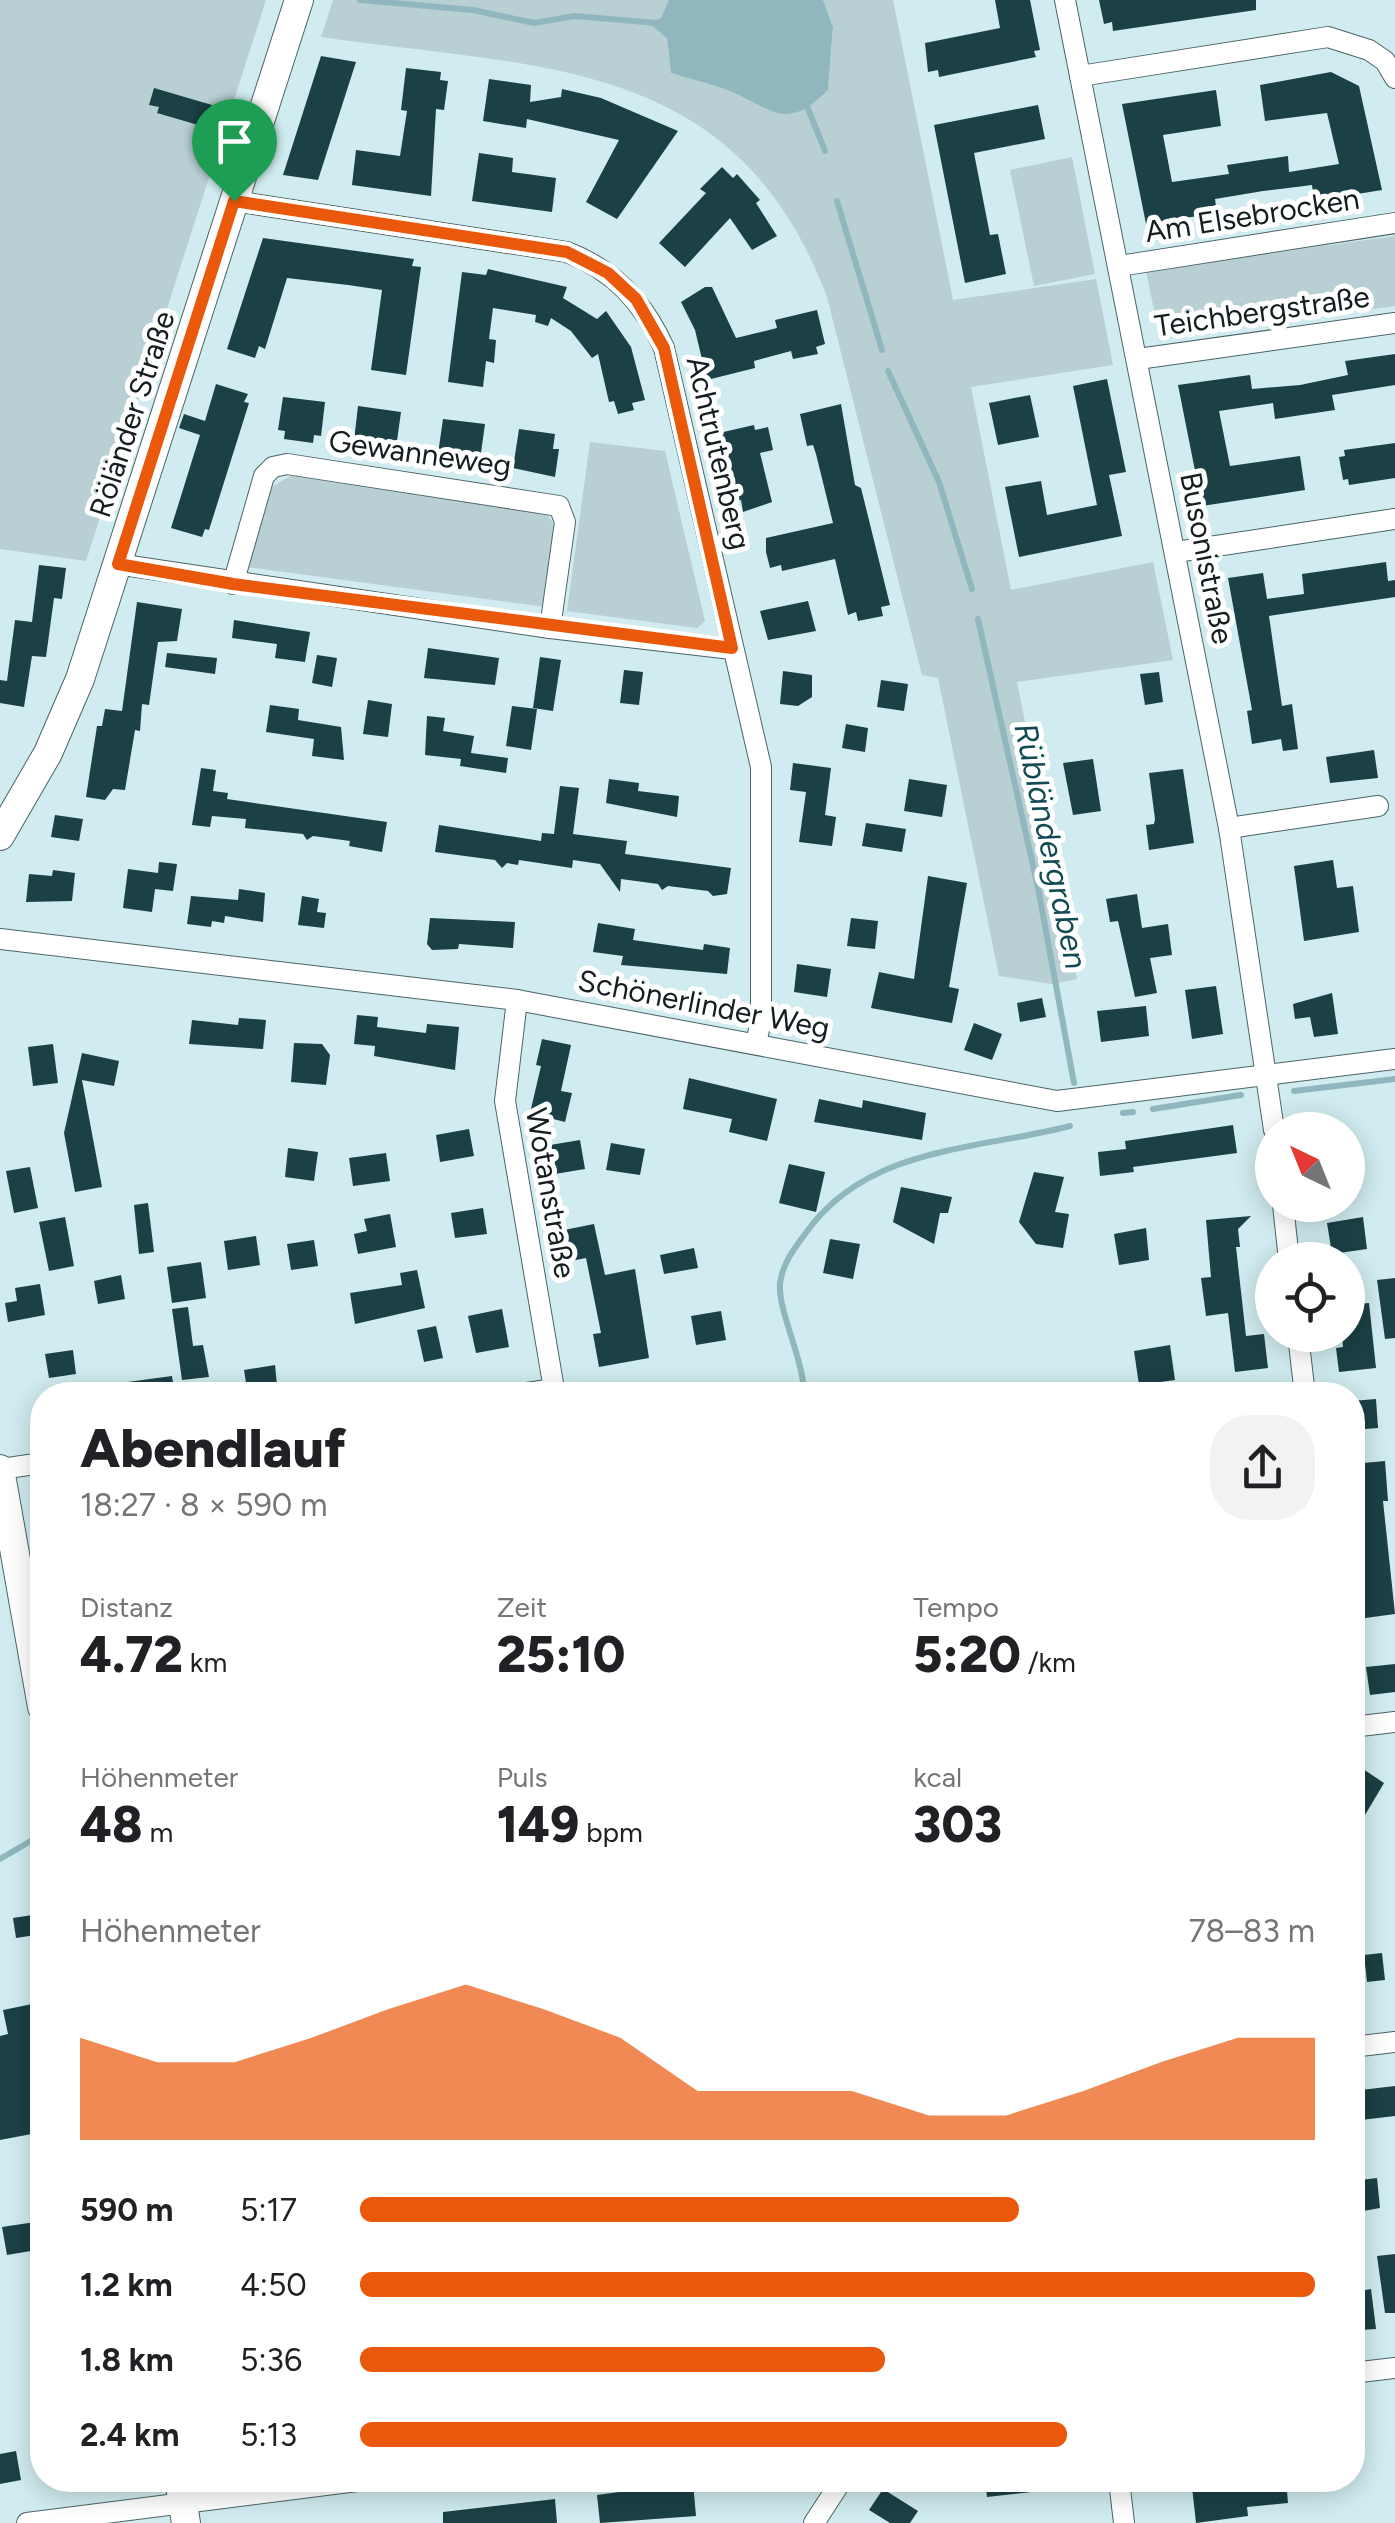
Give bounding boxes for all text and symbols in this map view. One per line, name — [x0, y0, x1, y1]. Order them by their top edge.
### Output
pin — [192, 99, 277, 202]
icon: arrive — [207, 114, 262, 169]
street label: Am Elsebrocken — [1142, 180, 1362, 250]
street label: Teichbergstraße — [1152, 278, 1372, 344]
street label: Röländer Straße — [81, 306, 183, 522]
street label: Achtrutenberg — [679, 353, 759, 553]
street label: Gewanneweg — [326, 422, 514, 484]
street label: Busonistraße — [1172, 469, 1242, 647]
water label: Rübländergraben — [1006, 720, 1096, 972]
street label: Schönerlinder Weg — [575, 961, 833, 1047]
street label: Wotanstraße — [518, 1105, 584, 1281]
north arrow — [1255, 1112, 1365, 1222]
map controls — [1255, 1112, 1365, 1352]
button: locate — [1255, 1242, 1365, 1352]
text: Abendlauf — [80, 1415, 346, 1481]
button: share — [1210, 1415, 1315, 1520]
text: 18:27 · 8 × 590 m — [80, 1486, 328, 1524]
text: Distanz — [80, 1590, 173, 1624]
text: Zeit — [497, 1590, 547, 1624]
text: Tempo — [913, 1590, 999, 1624]
text: 4.72 — [80, 1624, 183, 1685]
text: 25:10 — [497, 1624, 625, 1685]
text: 5:20 — [913, 1624, 1021, 1685]
text: km — [183, 1645, 227, 1679]
text: /km — [1021, 1645, 1076, 1679]
text: Höhenmeter — [80, 1760, 238, 1794]
text: Puls — [497, 1760, 548, 1794]
text: kcal — [913, 1760, 962, 1794]
text: 48 — [80, 1794, 143, 1855]
text: 149 — [497, 1794, 579, 1855]
text: 303 — [913, 1794, 1002, 1855]
text: m — [143, 1815, 173, 1849]
text: bpm — [579, 1815, 643, 1849]
text: Höhenmeter — [80, 1912, 261, 1950]
text: 78–83 m — [1188, 1912, 1315, 1950]
text: 590 m — [80, 2191, 173, 2229]
text: 5:17 — [240, 2191, 297, 2229]
text: 1.2 km — [80, 2266, 173, 2304]
text: 4:50 — [240, 2266, 307, 2304]
text: 1.8 km — [80, 2341, 174, 2379]
text: 5:36 — [240, 2341, 302, 2379]
text: 2.4 km — [80, 2416, 179, 2454]
text: 5:13 — [240, 2416, 297, 2454]

